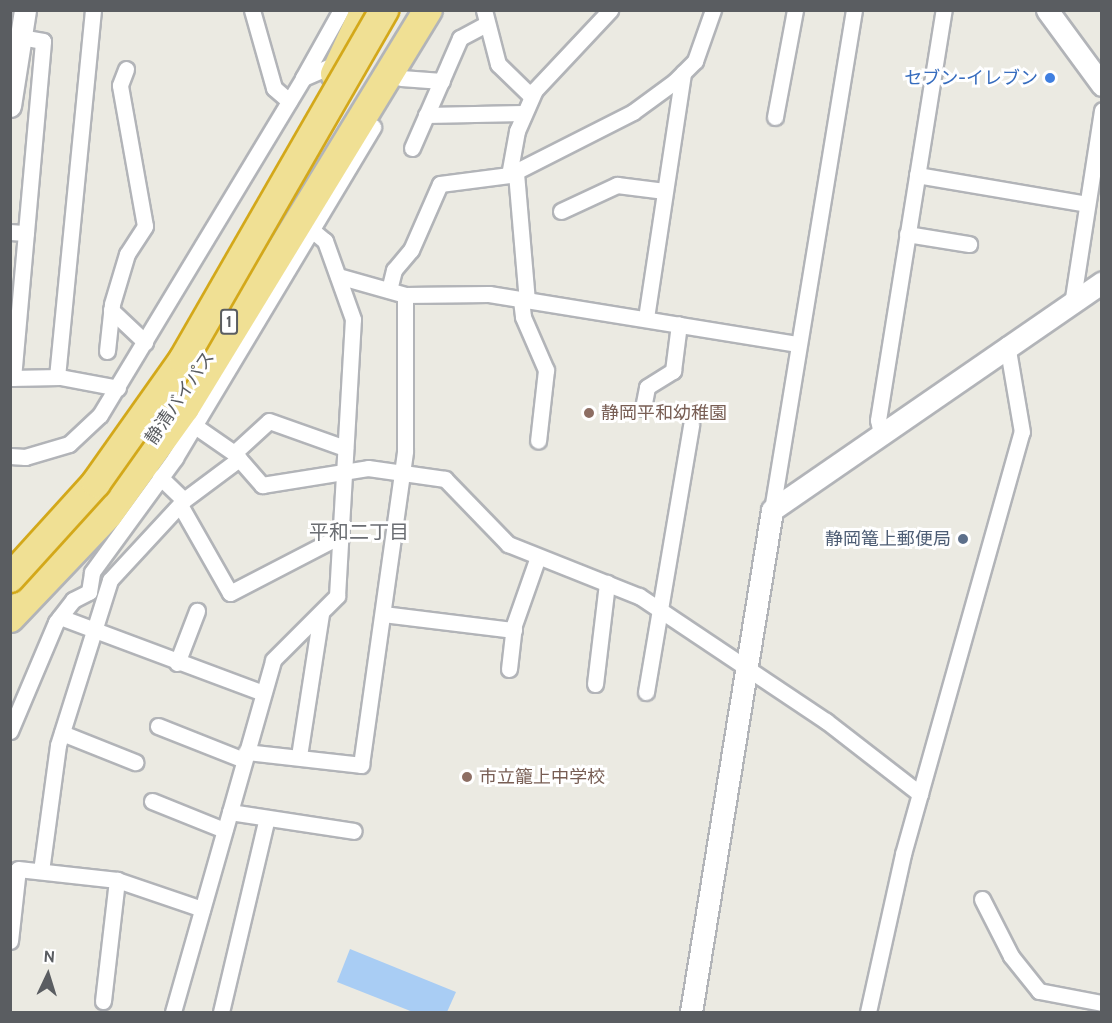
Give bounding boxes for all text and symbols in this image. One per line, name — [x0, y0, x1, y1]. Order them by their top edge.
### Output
place label: セブン-イレブン — [904, 67, 1038, 89]
marker: セブン-イレブン — [1043, 71, 1057, 85]
road number: 1 — [220, 309, 238, 335]
street label: 静清バイパス — [141, 347, 219, 449]
place label: 静岡平和幼稚園 — [601, 402, 727, 424]
marker: 静岡平和幼稚園 — [582, 406, 596, 420]
district label: 平和二丁目 — [309, 520, 409, 544]
place label: 静岡篭上郵便局 — [825, 528, 951, 550]
marker: 静岡篭上郵便局 — [956, 532, 970, 546]
place label: 市立籠上中学校 — [479, 766, 605, 788]
marker: 市立籠上中学校 — [460, 770, 474, 784]
north arrow — [18, 945, 78, 1005]
text: N — [43, 947, 56, 966]

